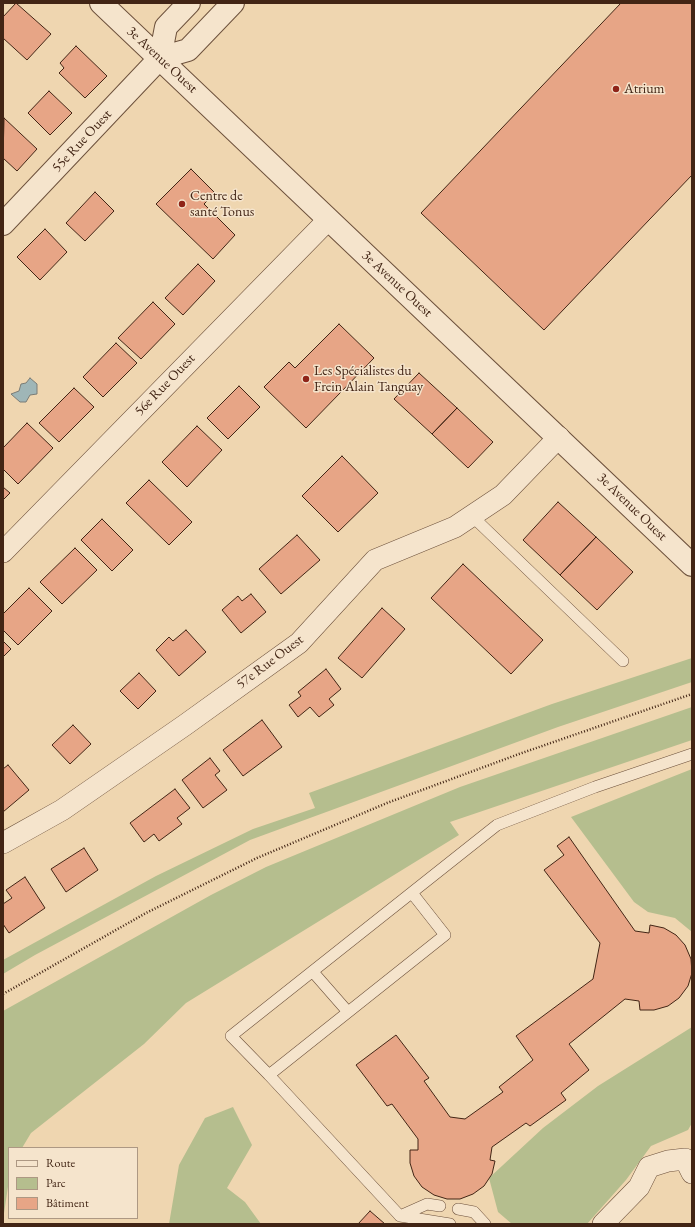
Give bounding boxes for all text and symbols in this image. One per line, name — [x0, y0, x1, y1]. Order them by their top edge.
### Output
street label: 3e Avenue Ouest — [123, 23, 201, 97]
place label: Atrium — [624, 81, 664, 97]
marker: Atrium — [611, 84, 621, 94]
street label: 55e Rue Ouest — [49, 106, 115, 176]
place label: Centre de santé Tonus — [190, 188, 254, 220]
marker: Centre de santé Tonus — [177, 199, 187, 209]
street label: 3e Avenue Ouest — [358, 247, 436, 321]
street label: 56e Rue Ouest — [131, 350, 199, 420]
place label: Les Spécialistes du Frein Alain Tanguay — [314, 363, 423, 396]
marker: Les Spécialistes du Frein Alain Tanguay — [301, 374, 311, 384]
street label: 3e Avenue Ouest — [594, 470, 670, 544]
street label: 57e Rue Ouest — [233, 631, 307, 693]
legend — [8, 1147, 138, 1219]
text: Route — [46, 1155, 75, 1171]
text: Parc — [46, 1175, 66, 1191]
text: Bâtiment — [46, 1195, 89, 1211]

